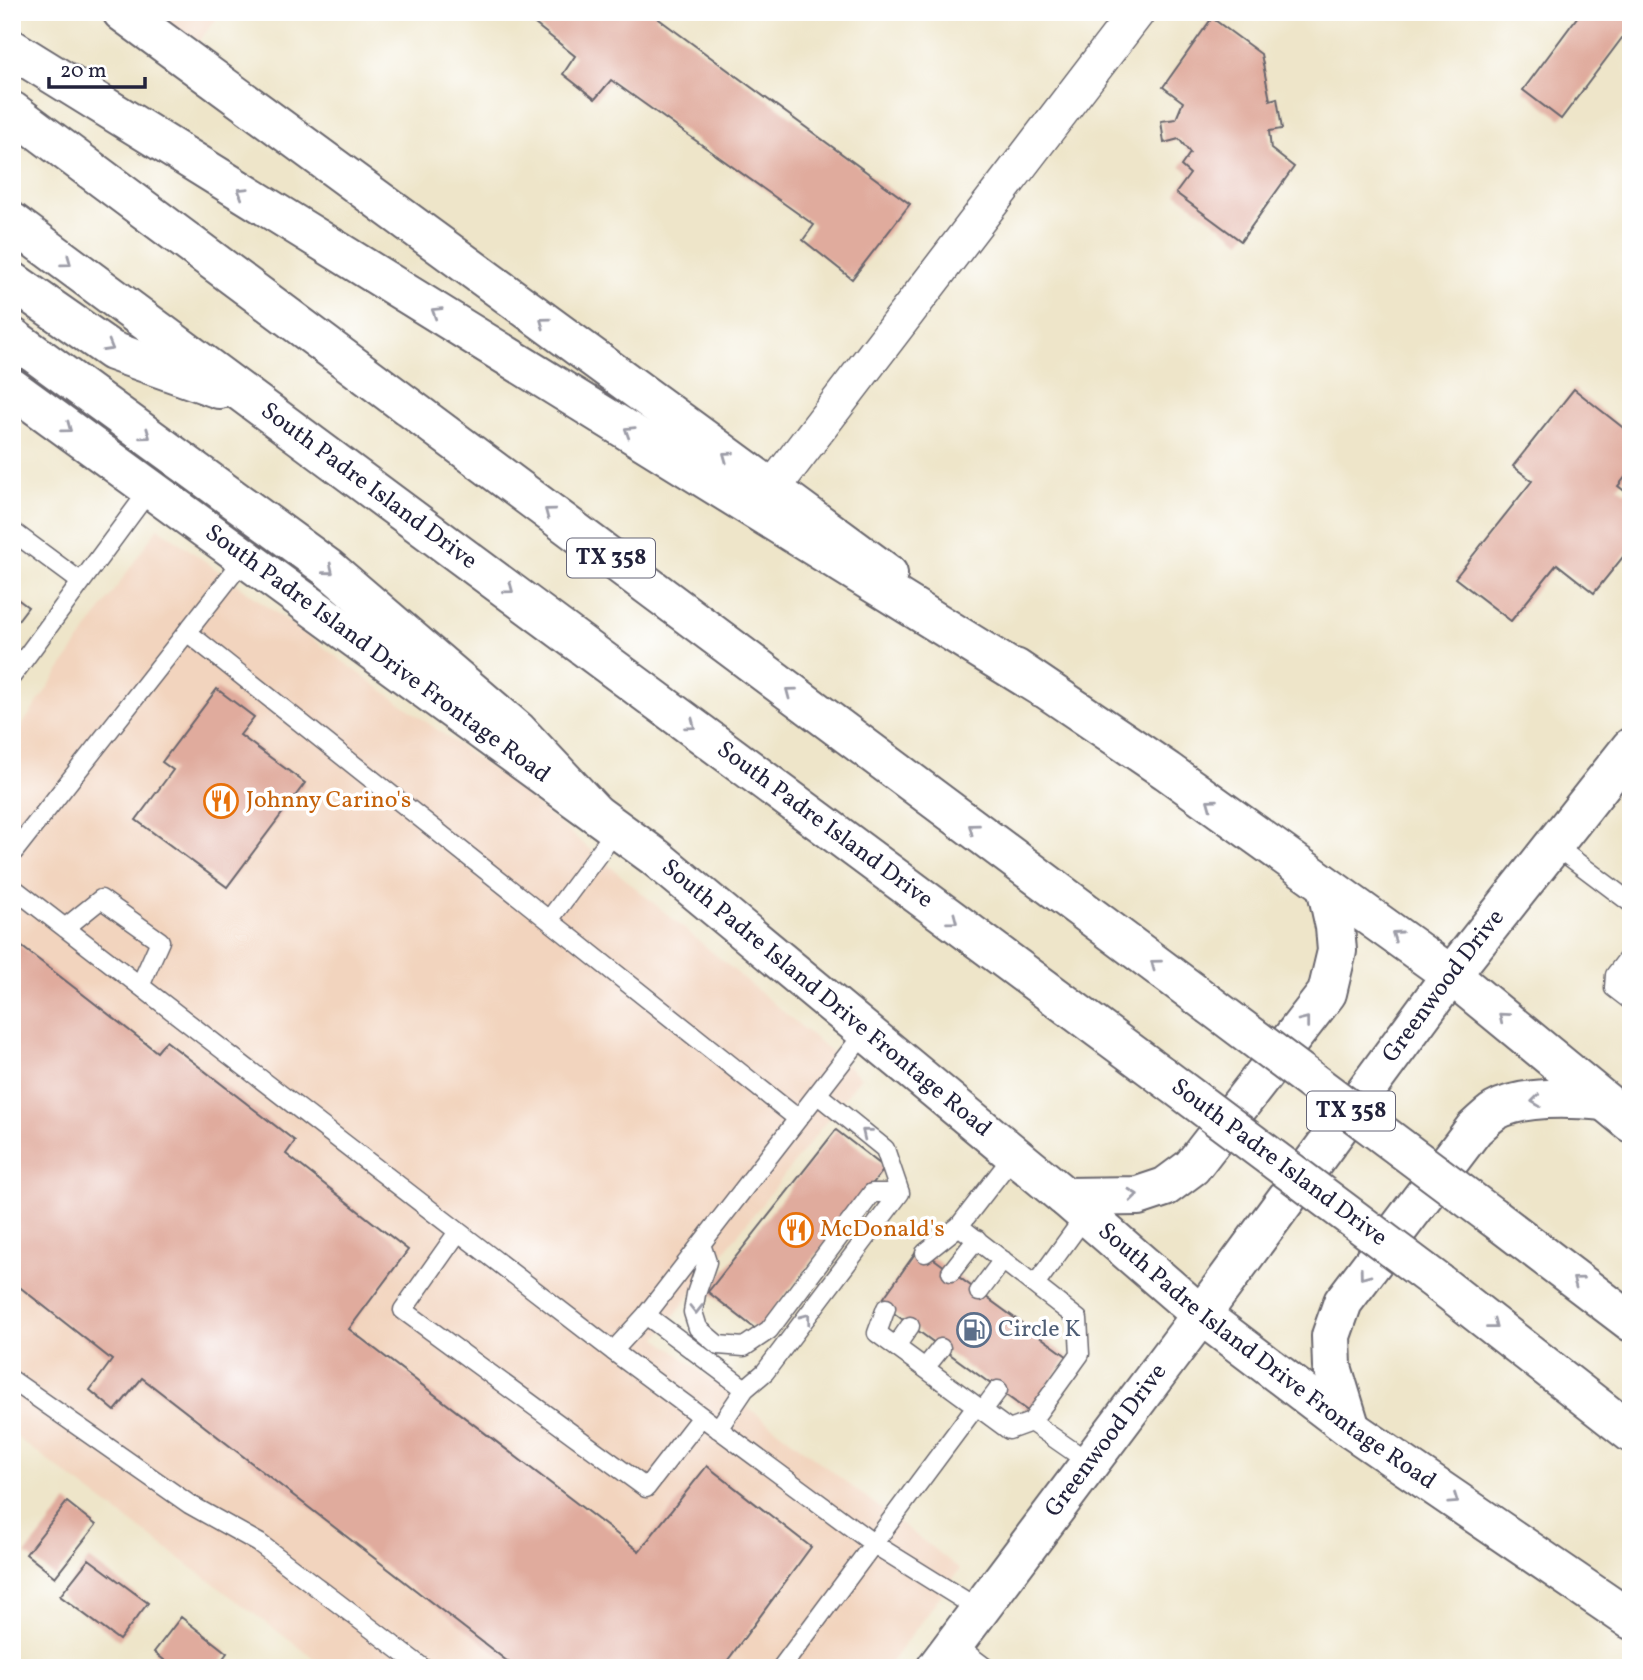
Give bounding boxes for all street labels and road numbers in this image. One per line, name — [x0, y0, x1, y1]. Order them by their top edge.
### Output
street label: South Padre Island Drive — [253, 395, 484, 578]
street label: South Padre Island Drive Frontage Road — [198, 517, 557, 792]
road number: TX 358 — [567, 538, 655, 578]
street label: South Padre Island Drive — [709, 733, 940, 917]
street label: South Padre Island Drive Frontage Road — [654, 852, 998, 1146]
street label: Greenwood Drive — [1375, 903, 1513, 1070]
street label: South Padre Island Drive — [1164, 1071, 1394, 1255]
road number: TX 358 — [1307, 1092, 1395, 1130]
street label: South Padre Island Drive Frontage Road — [1090, 1215, 1442, 1499]
street label: Greenwood Drive — [1037, 1357, 1176, 1525]

